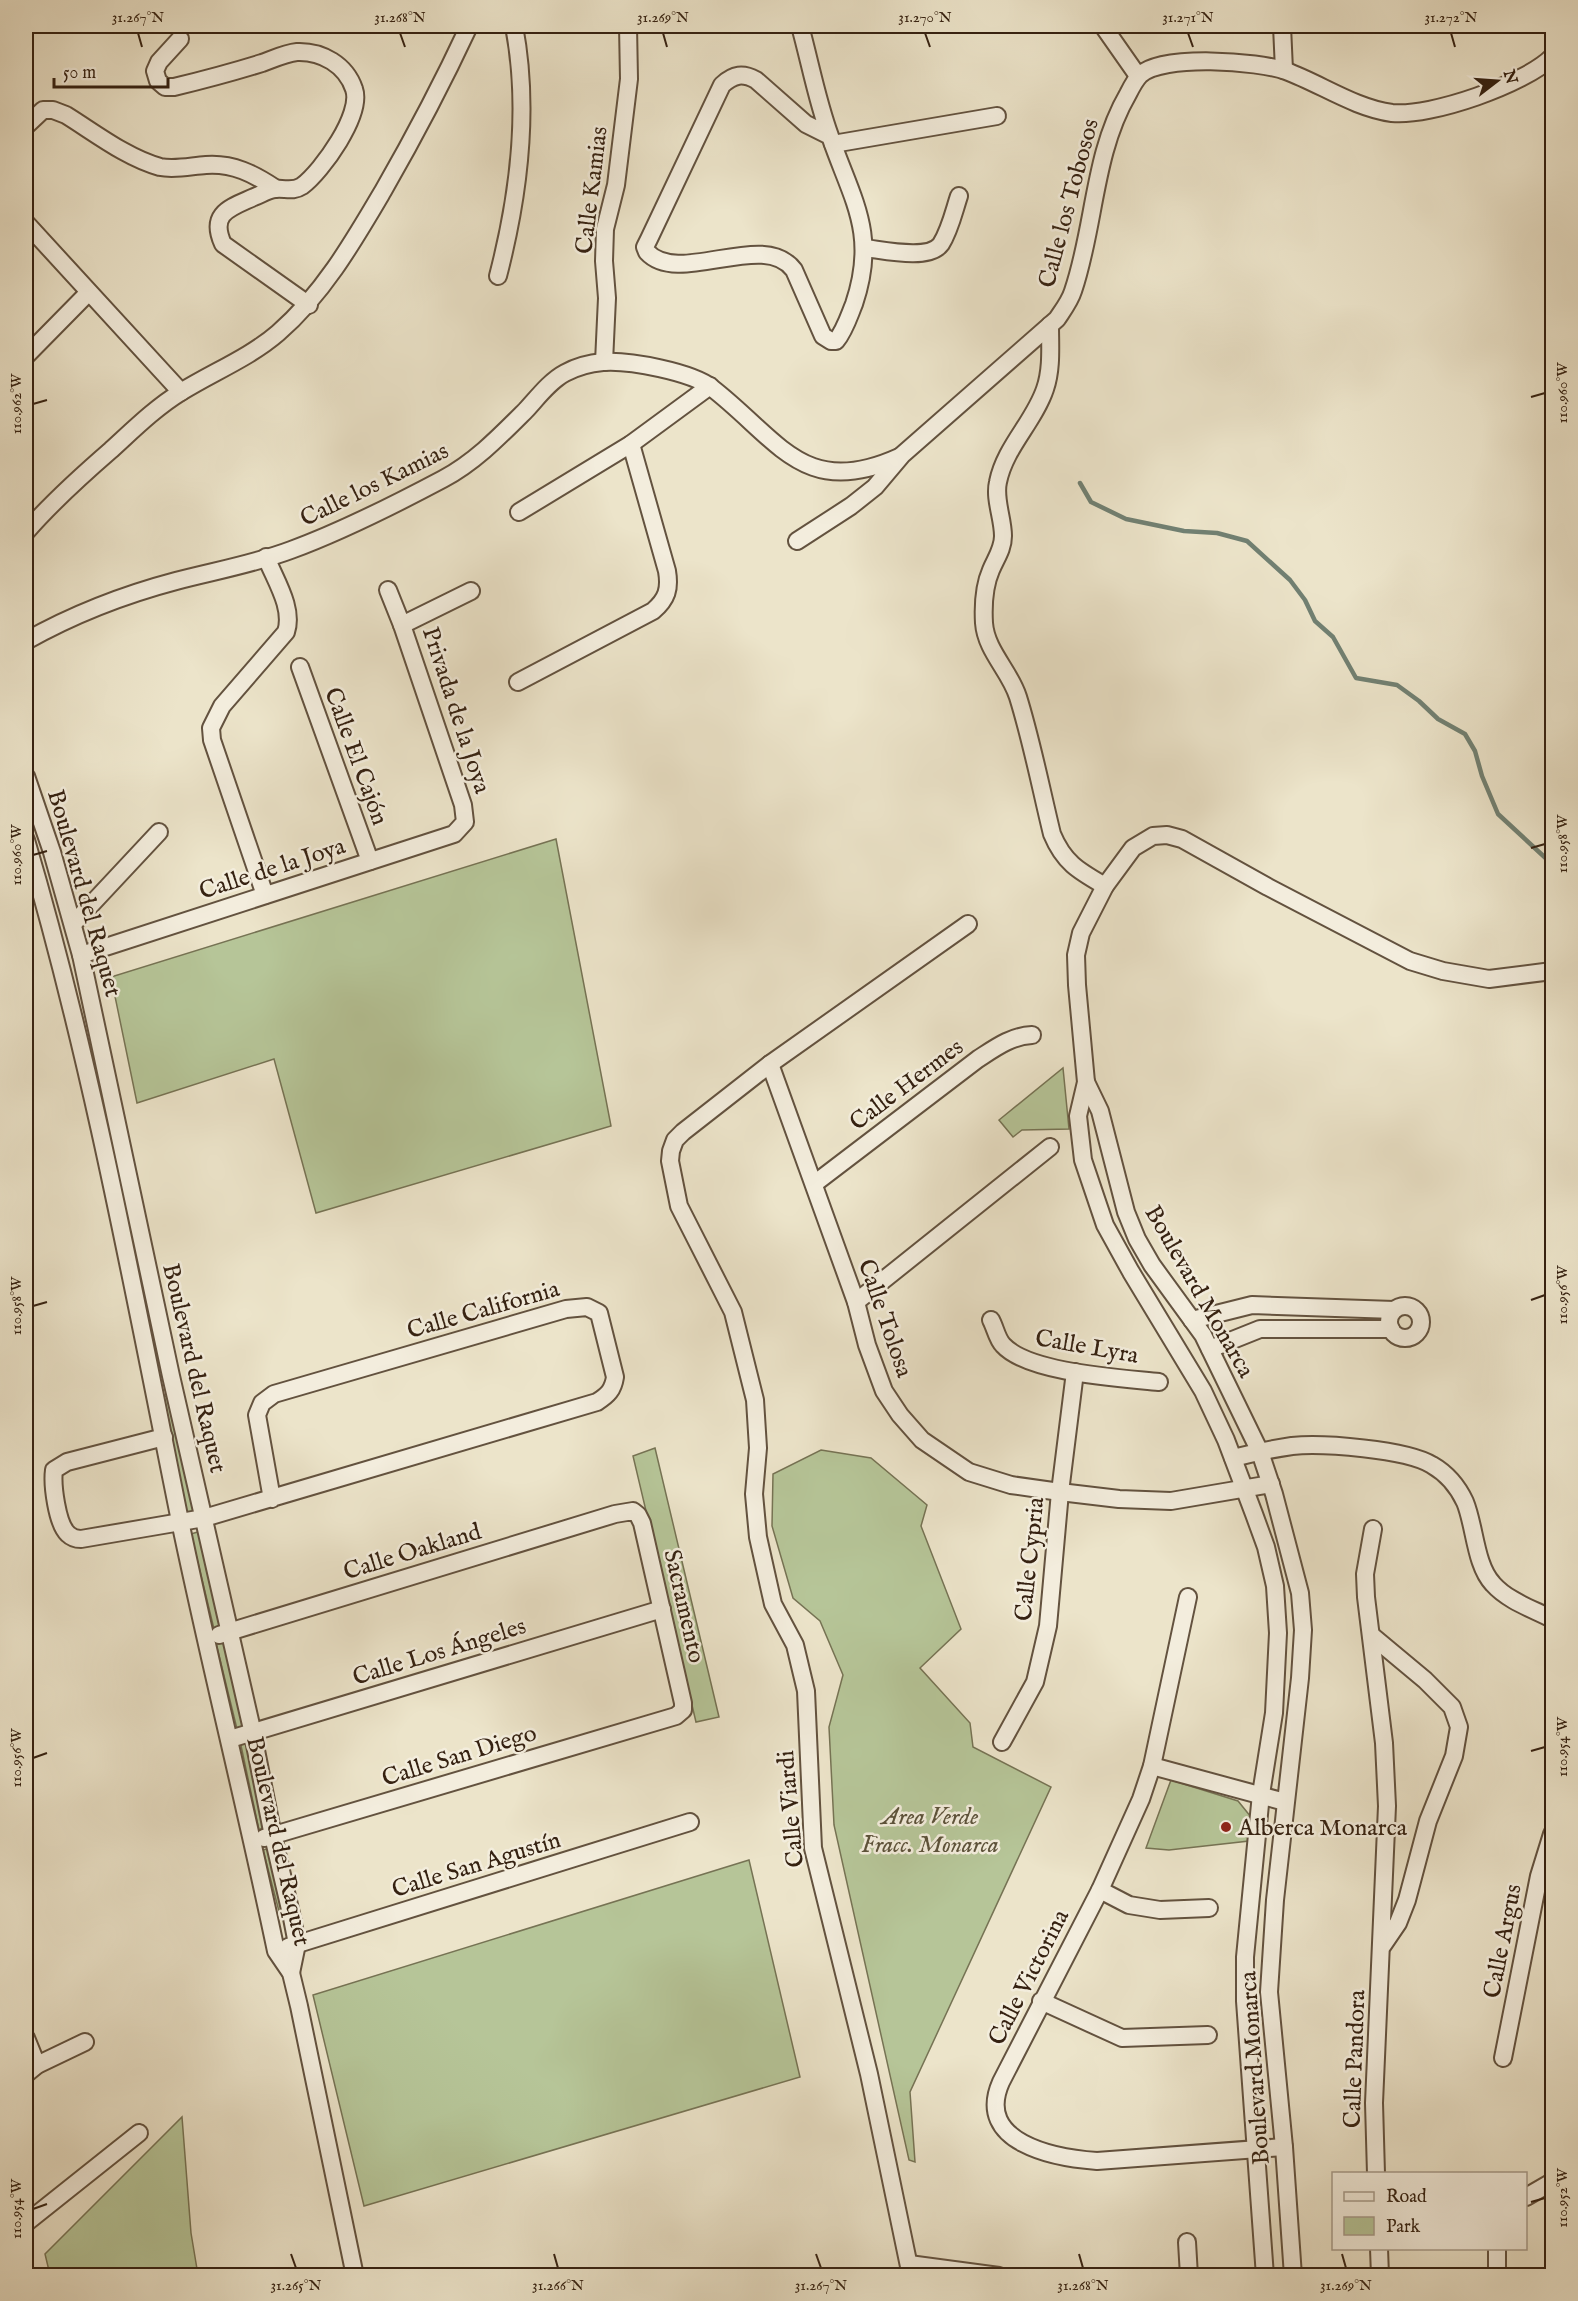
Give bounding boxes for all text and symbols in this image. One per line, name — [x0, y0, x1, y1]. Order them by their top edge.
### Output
text: 31.267°N — [112, 8, 164, 27]
text: 31.268°N — [374, 8, 426, 27]
text: 31.269°N — [637, 8, 689, 27]
text: 31.270°N — [898, 8, 952, 27]
text: 31.271°N — [1162, 8, 1214, 27]
text: 31.272°N — [1424, 8, 1478, 27]
scale bar — [54, 51, 168, 89]
north arrow — [1467, 51, 1527, 111]
text: 50 m — [63, 62, 96, 85]
text: N — [1498, 67, 1521, 87]
street label: Calle los Tobosos — [1032, 115, 1107, 291]
street label: Calle Kamias — [569, 125, 616, 256]
text: 110.960°W — [1553, 362, 1572, 424]
text: 110.962°W — [7, 373, 26, 434]
street label: Calle los Kamias — [295, 436, 454, 535]
street label: Privada de la Joya — [414, 623, 497, 798]
street label: Calle El Cajón — [316, 683, 395, 830]
street label: Boulevard del Raquet — [39, 786, 128, 1001]
text: 110.958°W — [1553, 814, 1572, 873]
text: 110.960°W — [7, 824, 26, 886]
street label: Calle de la Joya — [195, 831, 350, 908]
street label: Calle Hermes — [844, 1032, 970, 1138]
street label: Boulevard Monarca — [1137, 1200, 1261, 1384]
street label: Calle Tolosa — [850, 1255, 919, 1382]
street label: Boulevard del Raquet — [154, 1261, 233, 1476]
text: 110.956°W — [1553, 1265, 1572, 1325]
street label: Calle California — [404, 1274, 564, 1347]
text: 110.958°W — [7, 1276, 26, 1335]
street label: Calle Lyra — [1033, 1323, 1141, 1372]
street label: Calle Cypria — [1009, 1495, 1052, 1623]
street label: Calle Oakland — [340, 1517, 485, 1588]
street label: Sacramento — [655, 1547, 712, 1666]
street label: Calle Los Ángeles — [349, 1611, 530, 1694]
text: 110.954°W — [1553, 1716, 1572, 1777]
street label: Calle San Diego — [378, 1718, 541, 1795]
text: 110.956°W — [7, 1728, 26, 1788]
street label: Boulevard del Raquet — [238, 1734, 317, 1949]
street label: Calle Viardi — [771, 1749, 812, 1869]
park label: Area Verde Fracc. Monarca — [861, 1802, 999, 1861]
place label: Alberca Monarca — [1237, 1813, 1408, 1844]
marker: Alberca Monarca — [1219, 1820, 1233, 1834]
street label: Calle San Agustín — [388, 1825, 565, 1906]
street label: Calle Argus — [1477, 1882, 1530, 2001]
street label: Calle Victorina — [982, 1904, 1077, 2051]
street label: Boulevard Monarca — [1233, 1969, 1278, 2166]
street label: Calle Pandora — [1338, 1989, 1373, 2129]
text: 110.952°W — [1553, 2167, 1572, 2228]
legend — [1332, 2172, 1527, 2250]
text: 110.954°W — [7, 2178, 26, 2239]
text: Road — [1386, 2186, 1427, 2209]
text: Park — [1386, 2216, 1421, 2239]
text: 31.265°N — [271, 2276, 321, 2295]
text: 31.266°N — [532, 2276, 584, 2295]
text: 31.267°N — [795, 2276, 847, 2295]
text: 31.268°N — [1057, 2276, 1109, 2295]
text: 31.269°N — [1320, 2276, 1372, 2295]

